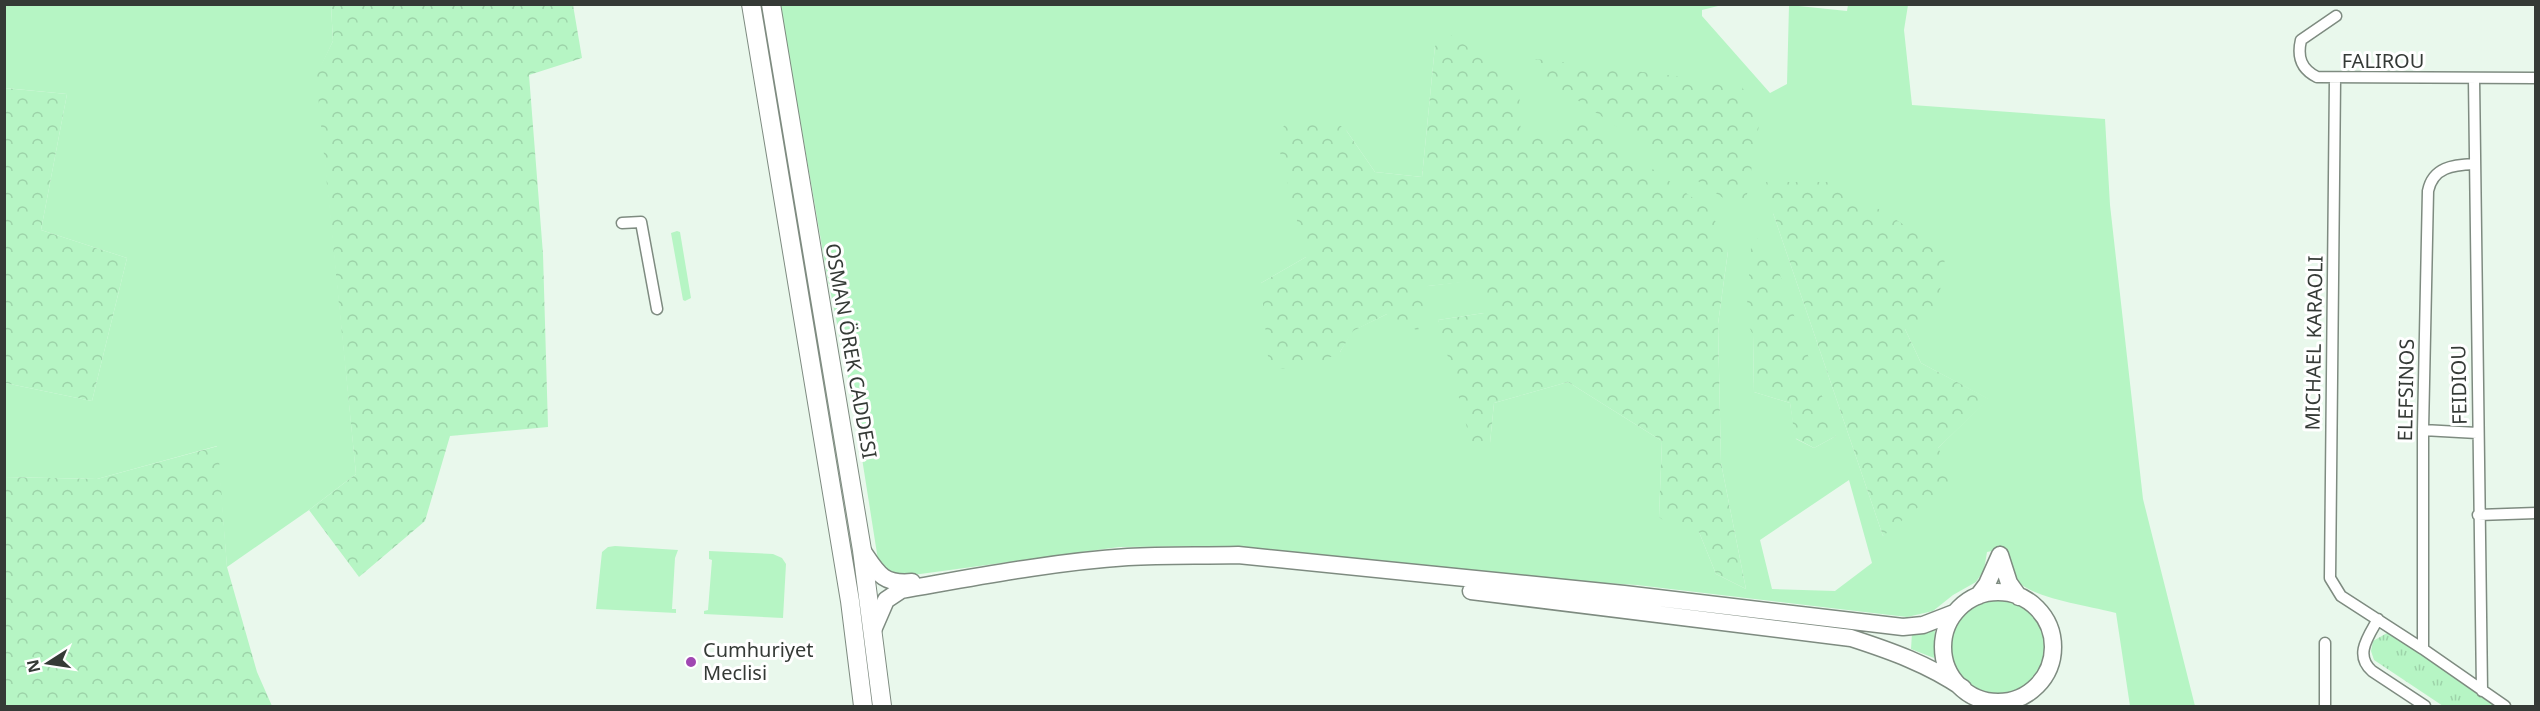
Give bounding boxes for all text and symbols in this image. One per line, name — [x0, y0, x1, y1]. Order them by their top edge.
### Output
street label: FALIROU — [2342, 47, 2424, 74]
street label: OSMAN ÖREK CADDESI — [819, 241, 884, 461]
street label: MICHAEL KARAOLI — [2298, 255, 2329, 431]
street label: ELEFSINOS — [2391, 338, 2420, 442]
street label: FEIDIOU — [2444, 345, 2473, 425]
north arrow — [18, 633, 78, 693]
place label: Cumhuriyet Meclisi — [703, 636, 814, 686]
marker: Cumhuriyet Meclisi — [684, 655, 698, 669]
text: N — [21, 657, 45, 675]

